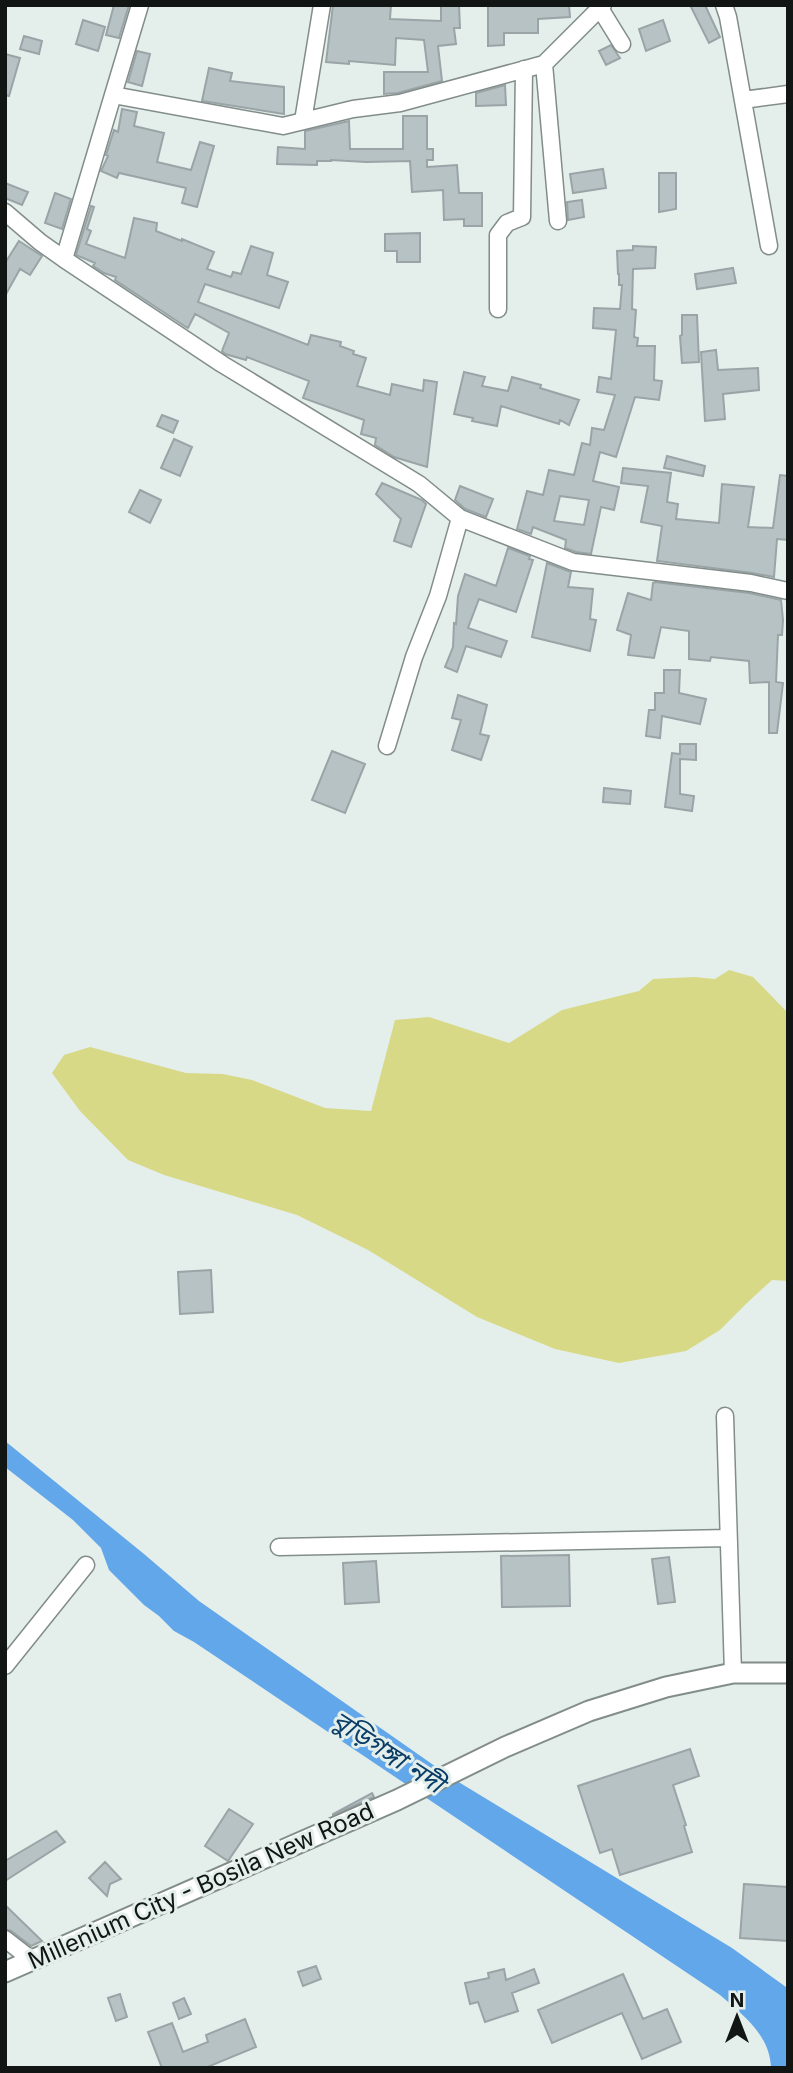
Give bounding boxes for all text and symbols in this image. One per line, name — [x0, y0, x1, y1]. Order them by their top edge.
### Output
water label: বুড়িগঙ্গা নদী — [327, 1704, 454, 1802]
street label: Millenium City - Bosila New Road — [23, 1796, 378, 1975]
north arrow — [702, 1982, 772, 2052]
text: N — [730, 1989, 744, 2012]

